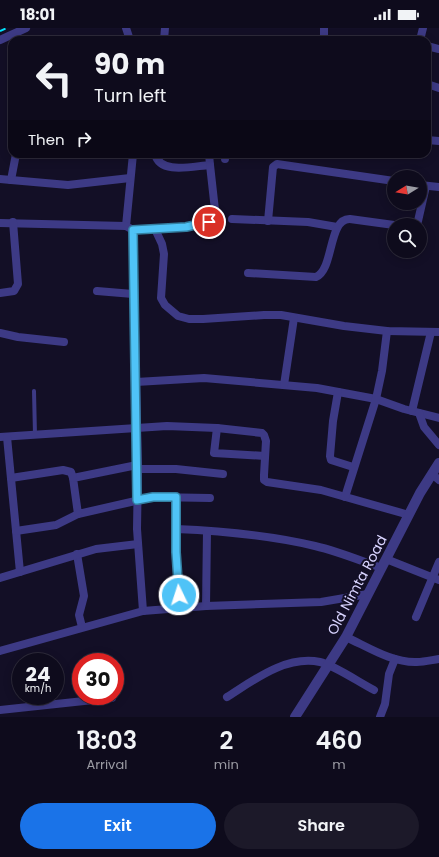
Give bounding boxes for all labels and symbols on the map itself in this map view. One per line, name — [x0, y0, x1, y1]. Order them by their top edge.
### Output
north arrow — [387, 170, 427, 210]
pin — [192, 205, 226, 239]
street label: Old Nimta Road — [322, 532, 392, 638]
position arrow — [158, 574, 200, 616]
speed limit sign: 30 — [72, 653, 124, 705]

